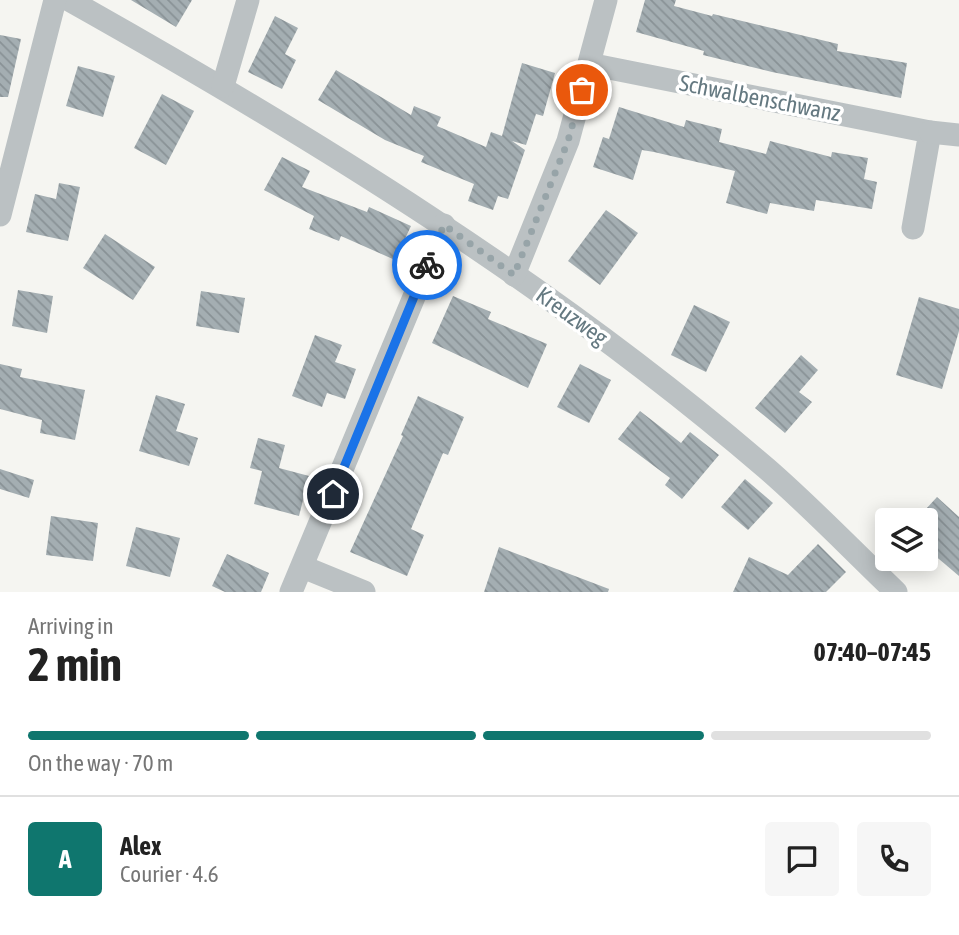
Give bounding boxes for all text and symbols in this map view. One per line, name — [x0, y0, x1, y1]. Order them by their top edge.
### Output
pin — [552, 60, 612, 120]
street label: Schwalbenschwanz — [677, 70, 843, 126]
icon: bag — [563, 71, 601, 109]
courier — [392, 230, 462, 300]
icon: bike — [408, 246, 446, 284]
street label: Kreuzweg — [531, 281, 613, 351]
pin — [303, 464, 363, 524]
icon: home — [314, 475, 352, 513]
map controls — [875, 508, 938, 571]
button: layers — [875, 508, 938, 571]
text: Arriving in — [28, 613, 114, 639]
text: 07:40–07:45 — [814, 637, 931, 667]
text: 2 min — [28, 638, 122, 691]
text: On the way · 70 m — [28, 750, 173, 776]
button: chat — [765, 822, 839, 896]
button: phone — [857, 822, 931, 896]
text: Alex — [120, 831, 161, 861]
text: A — [59, 844, 71, 874]
text: Courier · 4.6 — [120, 861, 219, 887]

